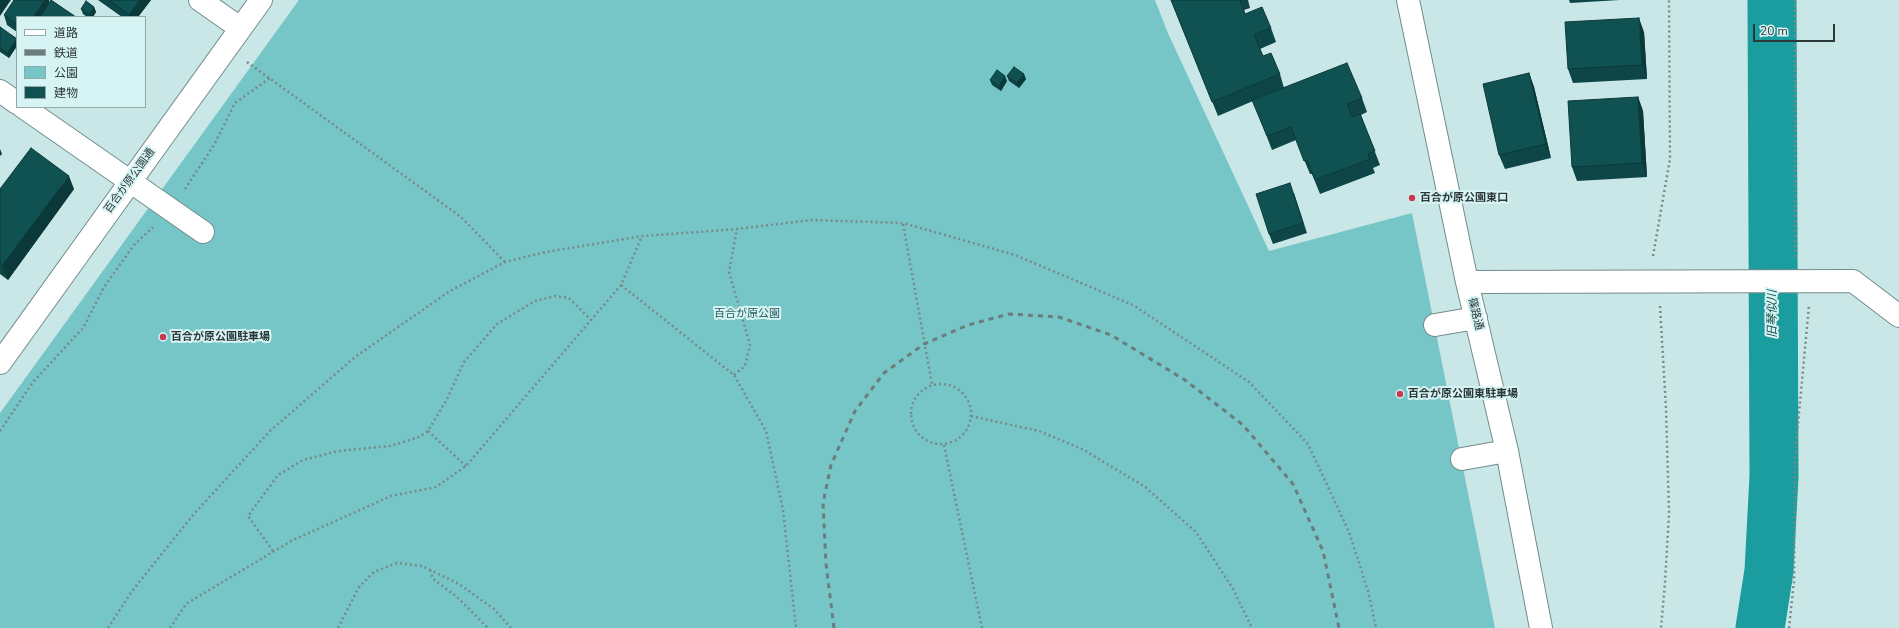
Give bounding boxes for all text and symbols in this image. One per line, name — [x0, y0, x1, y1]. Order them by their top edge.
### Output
legend — [16, 16, 146, 108]
scale bar — [1755, 16, 1837, 42]
text: 20 m — [1760, 23, 1788, 39]
text: 道路 — [54, 25, 78, 41]
text: 鉄道 — [54, 45, 78, 61]
text: 公園 — [54, 65, 78, 81]
text: 建物 — [54, 85, 78, 101]
street label: 百合が原公園通 — [102, 146, 158, 216]
place label: 百合が原公園東口 — [1420, 191, 1508, 205]
marker: 百合が原公園東口 — [1407, 193, 1417, 203]
water label: 旧琴似川 — [1766, 290, 1780, 338]
street label: 篠路通 — [1465, 296, 1485, 332]
park label: 百合が原公園 — [714, 307, 780, 321]
place label: 百合が原公園駐車場 — [171, 330, 270, 344]
marker: 百合が原公園駐車場 — [158, 332, 168, 342]
place label: 百合が原公園東駐車場 — [1408, 387, 1518, 401]
marker: 百合が原公園東駐車場 — [1395, 389, 1405, 399]

